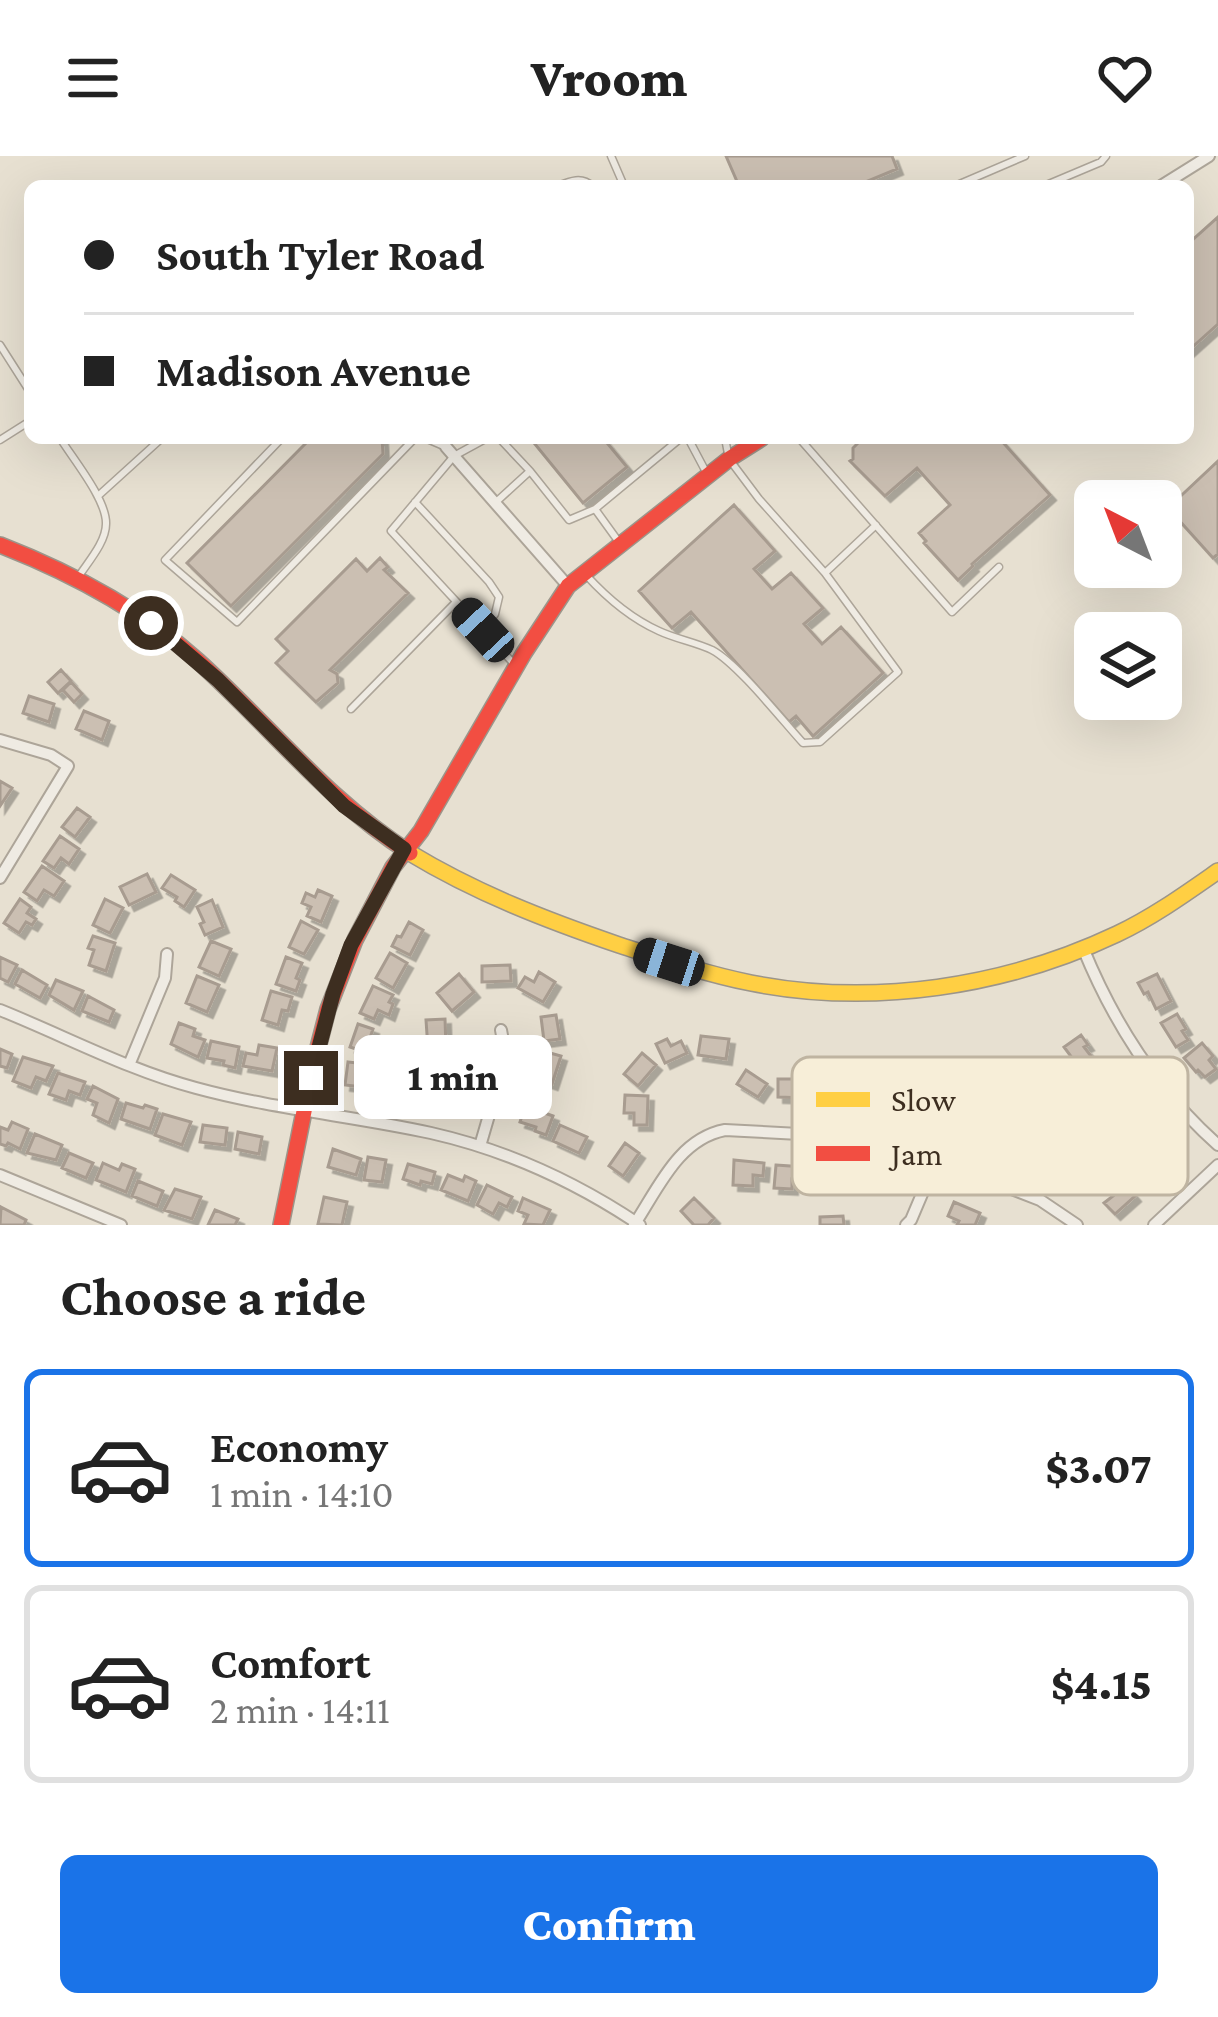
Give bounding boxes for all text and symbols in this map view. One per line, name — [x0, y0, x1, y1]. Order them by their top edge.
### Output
icon: menu — [60, 45, 126, 111]
icon: heart — [1092, 45, 1158, 111]
text: Vroom — [531, 48, 687, 108]
text: South Tyler Road — [156, 230, 484, 280]
text: Madison Avenue — [156, 346, 471, 396]
north arrow — [1074, 480, 1182, 588]
map controls — [1074, 480, 1182, 720]
car — [445, 591, 521, 669]
route start — [124, 596, 178, 650]
button: layers — [1074, 612, 1182, 720]
car — [629, 934, 709, 990]
callout: 1 min — [353, 1036, 551, 1120]
route end — [284, 1051, 338, 1105]
text: 1 min — [407, 1055, 499, 1098]
legend — [792, 1057, 1188, 1195]
text: Slow — [891, 1081, 956, 1118]
text: Jam — [888, 1135, 943, 1172]
text: Choose a ride — [60, 1267, 366, 1327]
icon: car — [66, 1414, 174, 1522]
text: Economy — [210, 1422, 388, 1472]
text: $3.07 — [1045, 1443, 1152, 1493]
text: 1 min · 14:10 — [210, 1472, 394, 1515]
icon: car — [66, 1630, 174, 1738]
text: Comfort — [210, 1638, 371, 1688]
text: $4.15 — [1051, 1659, 1152, 1709]
text: 2 min · 14:11 — [210, 1688, 390, 1731]
button: Confirm — [60, 1855, 1158, 1993]

